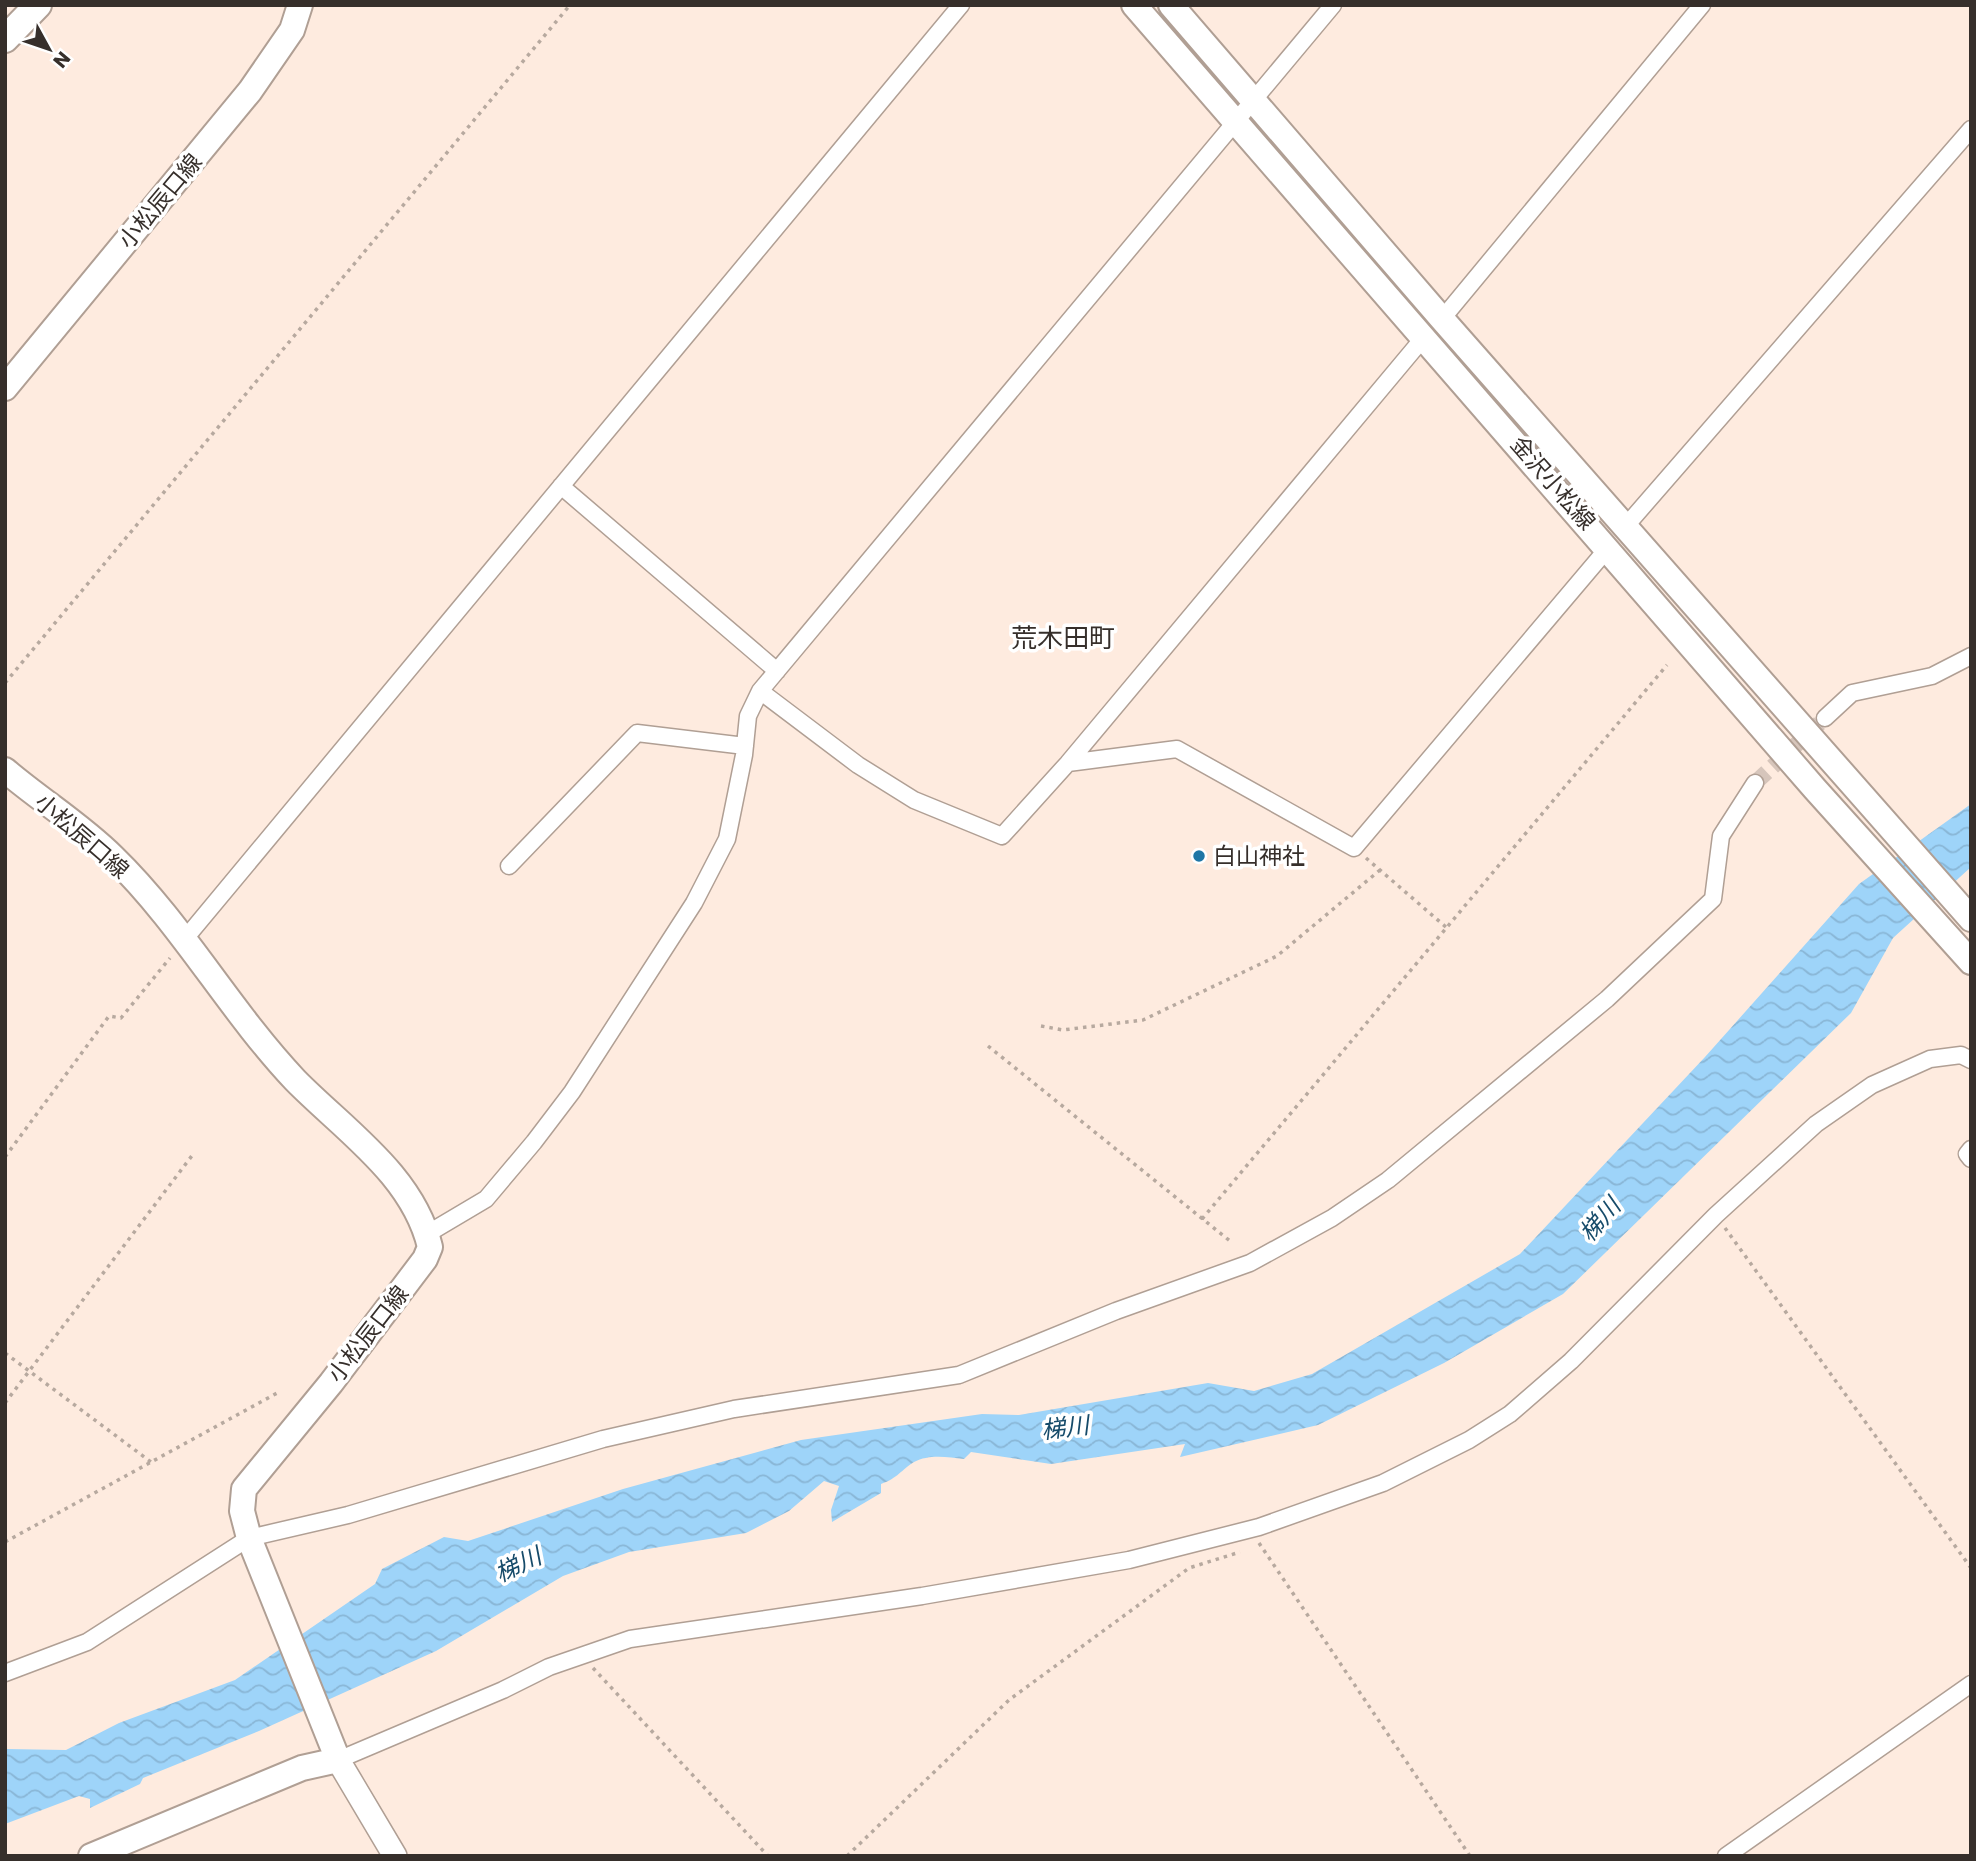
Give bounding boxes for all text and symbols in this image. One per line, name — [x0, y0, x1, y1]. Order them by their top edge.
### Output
north arrow — [14, 14, 84, 84]
text: N — [47, 45, 77, 74]
street label: 小松辰口線 — [111, 147, 209, 255]
street label: 金沢小松線 — [1503, 429, 1603, 537]
district label: 荒木田町 — [1011, 620, 1115, 656]
street label: 小松辰口線 — [28, 786, 136, 886]
place label: 白山神社 — [1213, 840, 1305, 872]
marker: 白山神社 — [1191, 848, 1207, 864]
water label: 梯川 — [1571, 1188, 1630, 1249]
street label: 小松辰口線 — [320, 1279, 416, 1389]
water label: 梯川 — [1039, 1408, 1094, 1447]
water label: 梯川 — [489, 1538, 549, 1590]

